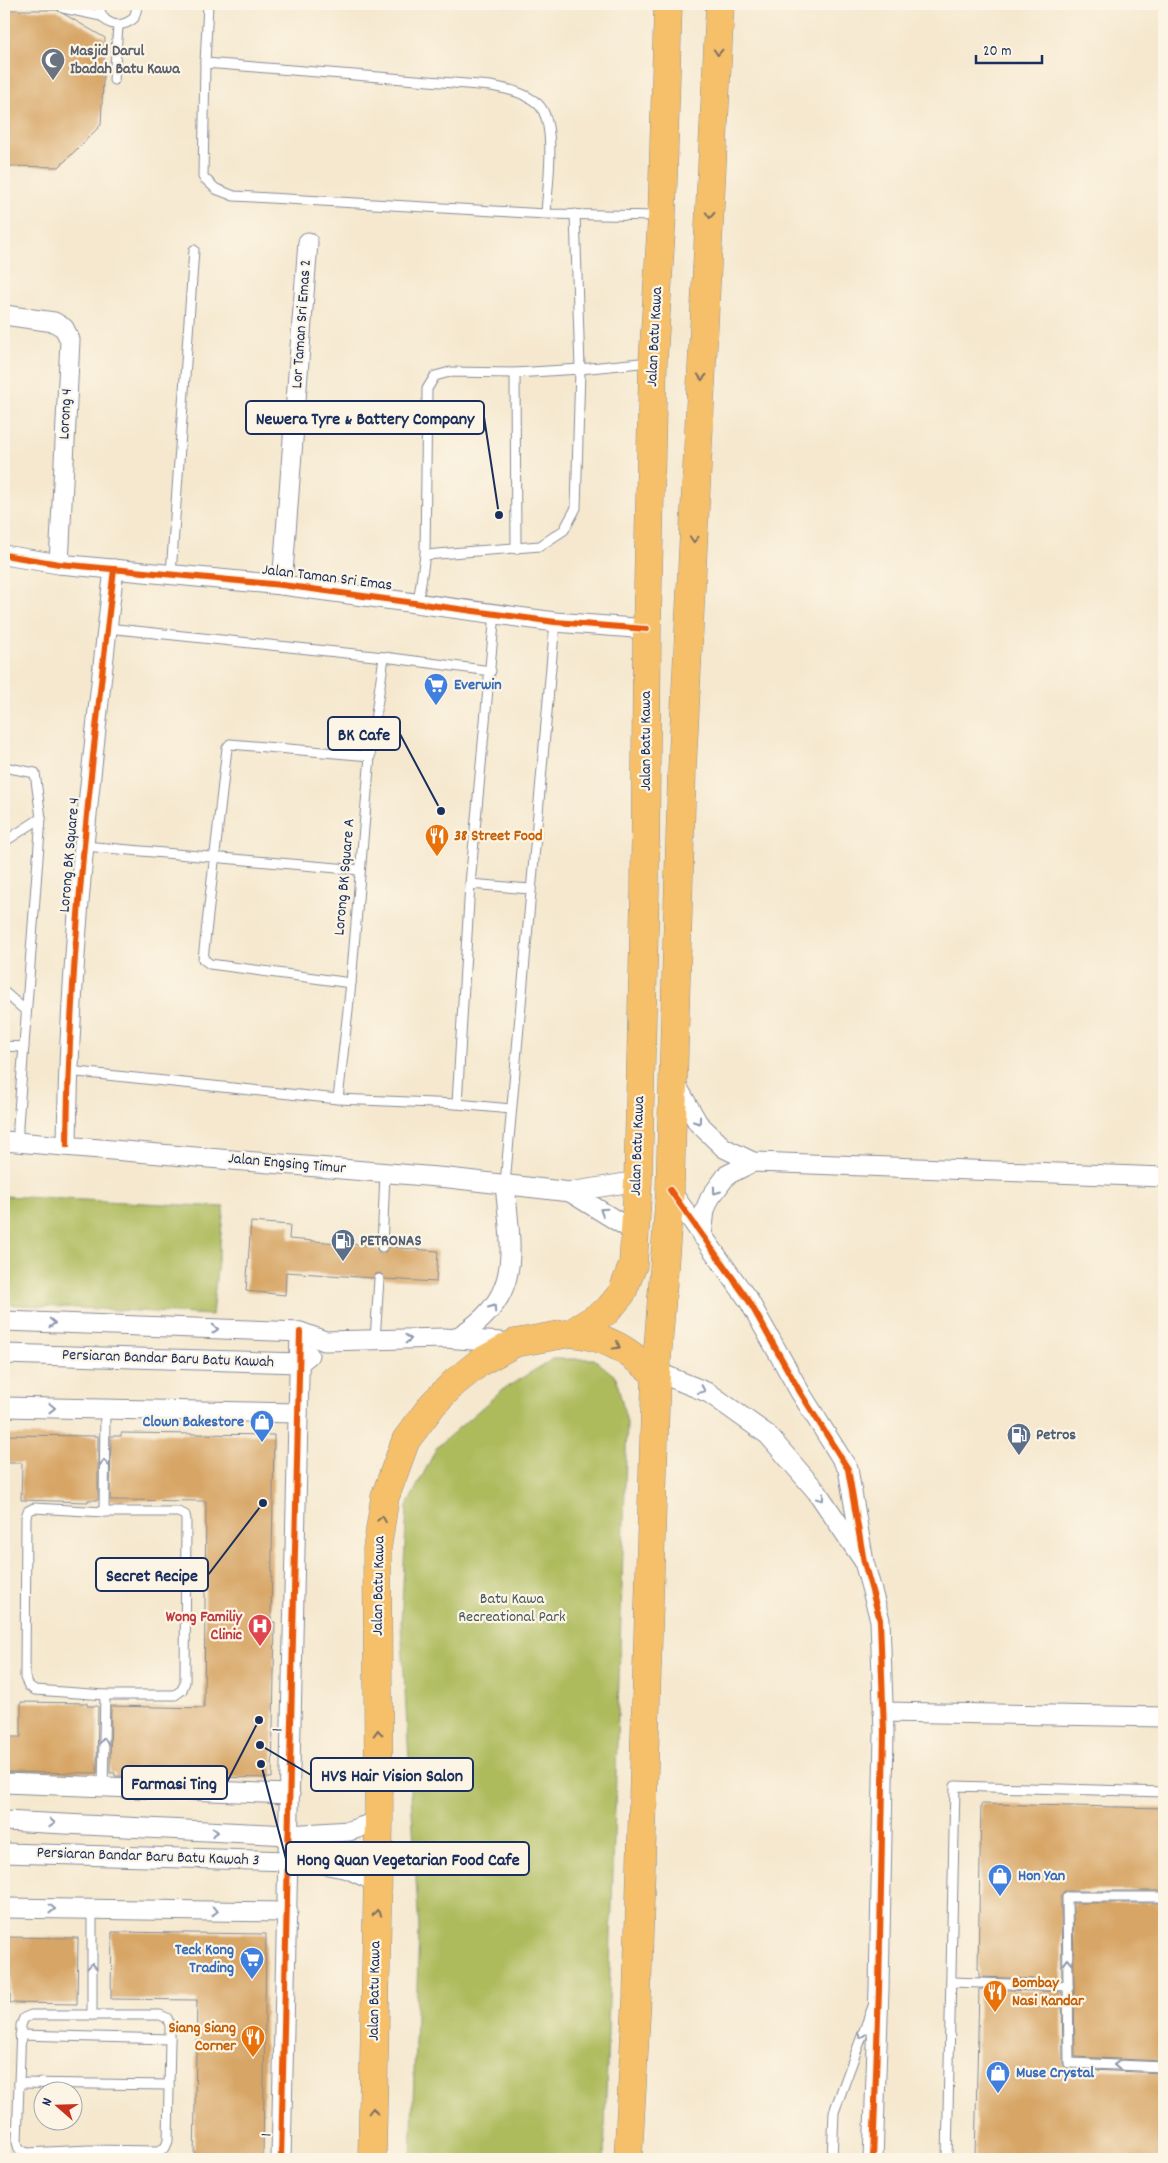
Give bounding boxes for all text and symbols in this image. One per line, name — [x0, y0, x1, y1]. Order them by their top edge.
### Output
scale bar — [976, 32, 1042, 64]
place label: Masjid Darul Ibadah Batu Kawa — [70, 40, 181, 81]
text: 20 m — [983, 41, 1011, 63]
mosque icon: Masjid Darul Ibadah Batu Kawa — [40, 47, 66, 81]
one-way arrow — [712, 49, 723, 57]
one-way arrow — [704, 211, 715, 219]
street label: Lor Taman Sri Emas 2 — [286, 259, 318, 389]
street label: Jalan Batu Kawa — [641, 286, 669, 388]
one-way arrow — [696, 373, 707, 381]
street label: Lorong 4 — [53, 388, 79, 440]
callout: Newera Tyre & Battery Company — [246, 401, 484, 434]
text: Newera Tyre & Battery Company — [256, 408, 475, 433]
one-way arrow — [688, 536, 699, 544]
street label: Jalan Taman Sri Emas — [260, 559, 394, 597]
supermarket icon: Everwin — [423, 672, 449, 706]
place label: Everwin — [454, 674, 502, 697]
street label: Jalan Batu Kawa — [635, 691, 658, 791]
callout: BK Cafe — [328, 717, 400, 750]
text: BK Cafe — [338, 724, 390, 749]
street label: Lorong BK Square 4 — [54, 797, 86, 913]
street label: Lorong BK Square A — [328, 817, 362, 936]
restaurant icon: 38 Street Food — [424, 823, 450, 857]
place label: 38 Street Food — [454, 825, 543, 848]
street label: Jalan Batu Kawa — [625, 1095, 651, 1196]
one-way arrow — [692, 1115, 701, 1125]
street label: Jalan Engsing Timur — [227, 1147, 347, 1181]
one-way arrow — [713, 1185, 722, 1195]
one-way arrow — [599, 1208, 609, 1217]
fuel station icon: PETRONAS — [330, 1228, 356, 1262]
place label: PETRONAS — [360, 1230, 422, 1253]
one-way arrow — [487, 1304, 496, 1313]
one-way arrow — [49, 1318, 57, 1328]
one-way arrow — [212, 1324, 219, 1334]
one-way arrow — [404, 1334, 412, 1344]
one-way arrow — [611, 1340, 620, 1350]
street label: Persiaran Bandar Baru Batu Kawah — [62, 1344, 274, 1374]
one-way arrow — [697, 1385, 705, 1395]
one-way arrow — [49, 1403, 57, 1413]
shop icon: Clown Bakestore — [249, 1409, 275, 1443]
place label: Clown Bakestore — [142, 1411, 244, 1434]
fuel station icon: Petros — [1006, 1422, 1032, 1456]
place label: Petros — [1036, 1424, 1076, 1447]
one-way arrow — [99, 1459, 110, 1467]
one-way arrow — [815, 1492, 824, 1502]
one-way arrow — [376, 1514, 386, 1523]
street label: Jalan Batu Kawa — [367, 1535, 391, 1636]
callout: Secret Recipe — [96, 1558, 208, 1591]
text: Secret Recipe — [106, 1565, 198, 1590]
park label: Batu Kawa Recreational Park — [458, 1588, 566, 1629]
place label: Wong Familiy Clinic — [166, 1606, 244, 1647]
hospital icon: Wong Familiy Clinic — [247, 1613, 273, 1647]
street label: 1 — [266, 1728, 290, 1732]
one-way arrow — [373, 1729, 383, 1736]
one-way arrow — [99, 1737, 109, 1744]
callout: HVS Hair Vision Salon — [311, 1758, 473, 1791]
text: HVS Hair Vision Salon — [321, 1765, 463, 1790]
callout: Farmasi Ting — [122, 1766, 227, 1799]
text: Farmasi Ting — [131, 1773, 217, 1798]
one-way arrow — [49, 1818, 57, 1829]
one-way arrow — [211, 1826, 219, 1837]
street label: Persiaran Bandar Baru Batu Kawah 3 — [36, 1842, 260, 1872]
callout: Hong Quan Vegetarian Food Cafe — [286, 1842, 529, 1875]
text: Hong Quan Vegetarian Food Cafe — [296, 1849, 520, 1874]
shop icon: Hon Yan — [987, 1863, 1013, 1897]
place label: Hon Yan — [1018, 1865, 1065, 1888]
one-way arrow — [49, 1904, 57, 1914]
one-way arrow — [212, 1906, 219, 1916]
one-way arrow — [372, 1909, 383, 1917]
place label: Teck Kong Trading — [175, 1939, 234, 1980]
street label: Jalan Batu Kawa — [363, 1940, 387, 2041]
supermarket icon: Teck Kong Trading — [239, 1946, 265, 1980]
one-way arrow — [1062, 1958, 1073, 1966]
one-way arrow — [87, 1962, 97, 1970]
place label: Bombay Nasi Kandar — [1012, 1972, 1085, 2013]
restaurant icon: Bombay Nasi Kandar — [982, 1979, 1008, 2013]
place label: Siang Siang Corner — [169, 2017, 237, 2058]
restaurant icon: Siang Siang Corner — [240, 2024, 266, 2058]
one-way arrow — [857, 2030, 868, 2039]
shop icon: Muse Crystal — [985, 2060, 1011, 2094]
one-way arrow — [1112, 2060, 1120, 2071]
place label: Muse Crystal — [1016, 2062, 1094, 2085]
north arrow — [32, 2080, 82, 2130]
text: N — [37, 2095, 58, 2109]
one-way arrow — [367, 2106, 378, 2114]
street label: 1 — [255, 2133, 279, 2137]

